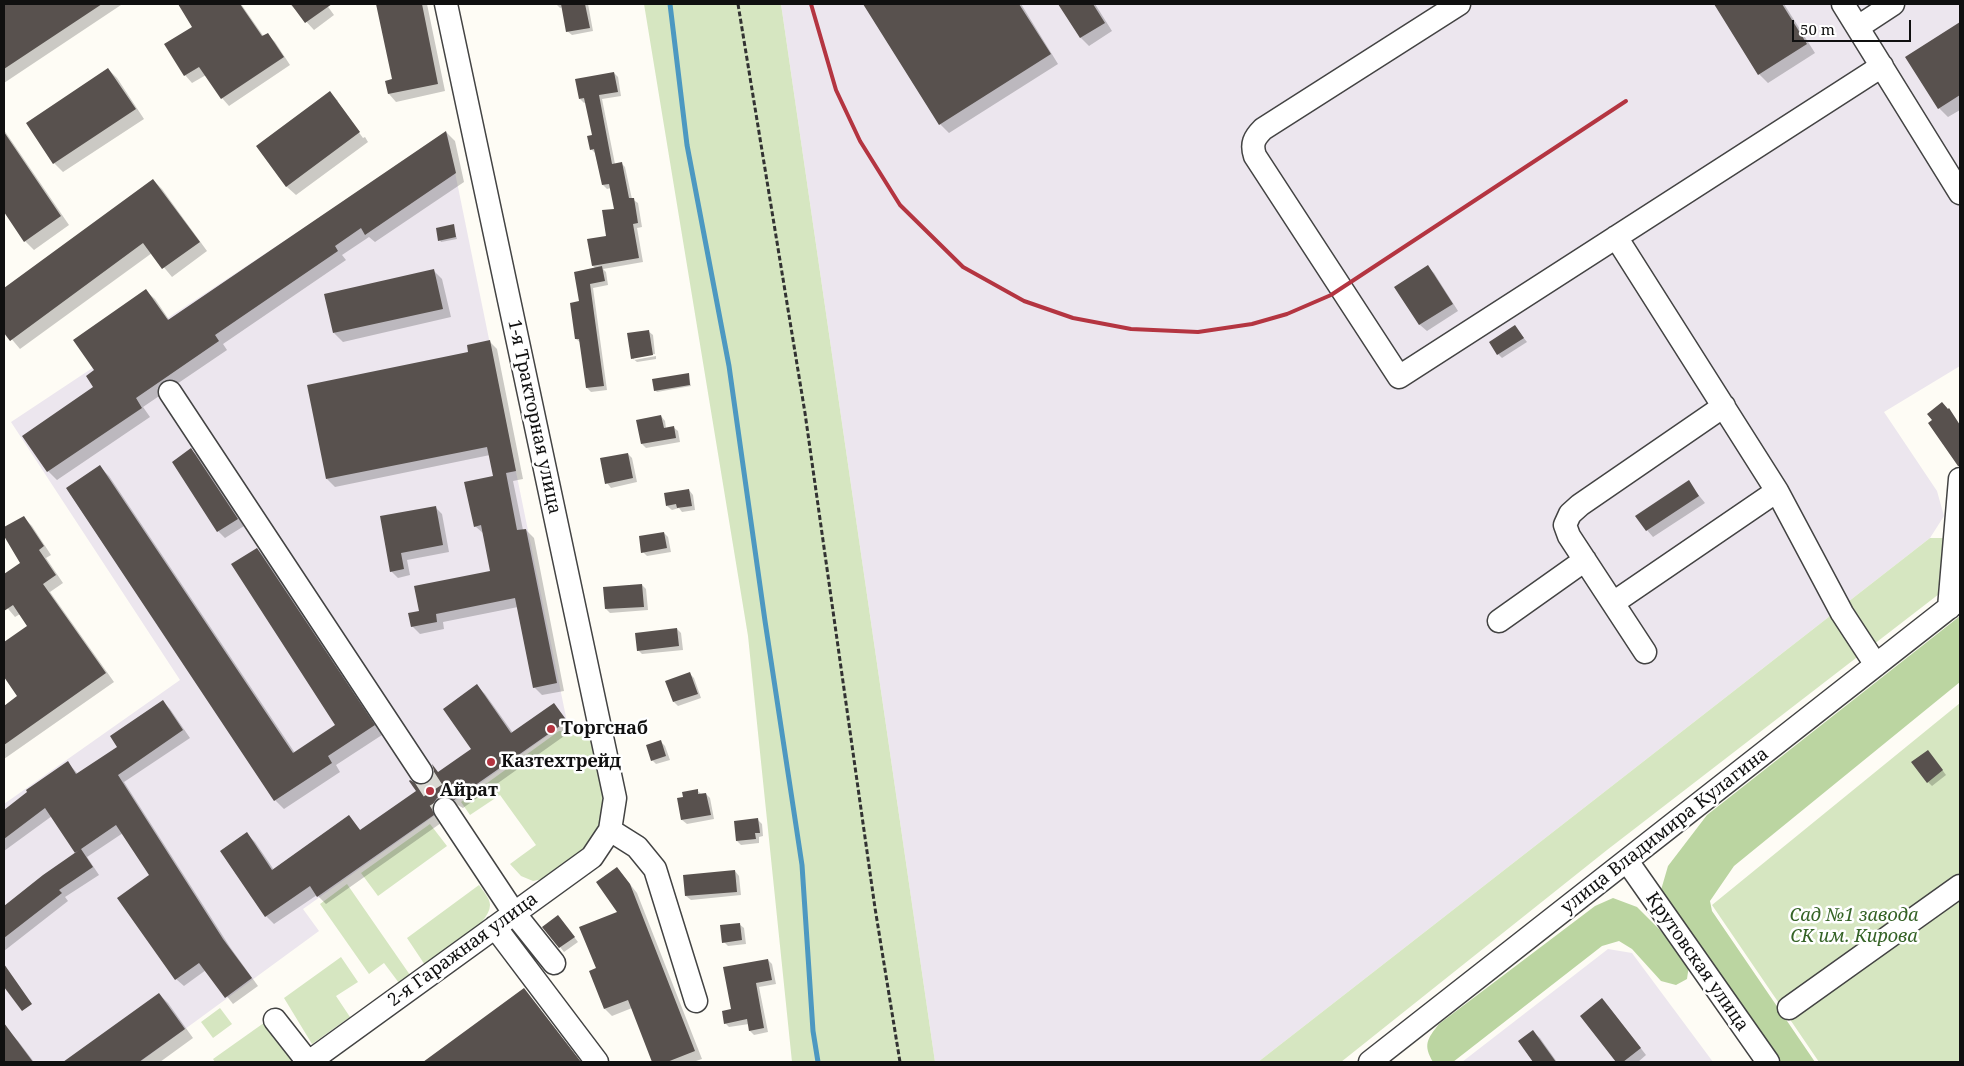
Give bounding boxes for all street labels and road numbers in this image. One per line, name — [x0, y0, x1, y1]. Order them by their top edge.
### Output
street label: 1-я Тракторная улица — [503, 318, 565, 516]
street label: улица Владимира Кулагина — [1557, 743, 1773, 919]
street label: 2-я Гаражная улица — [384, 888, 542, 1012]
street label: Крутовская улица — [1641, 888, 1753, 1036]

